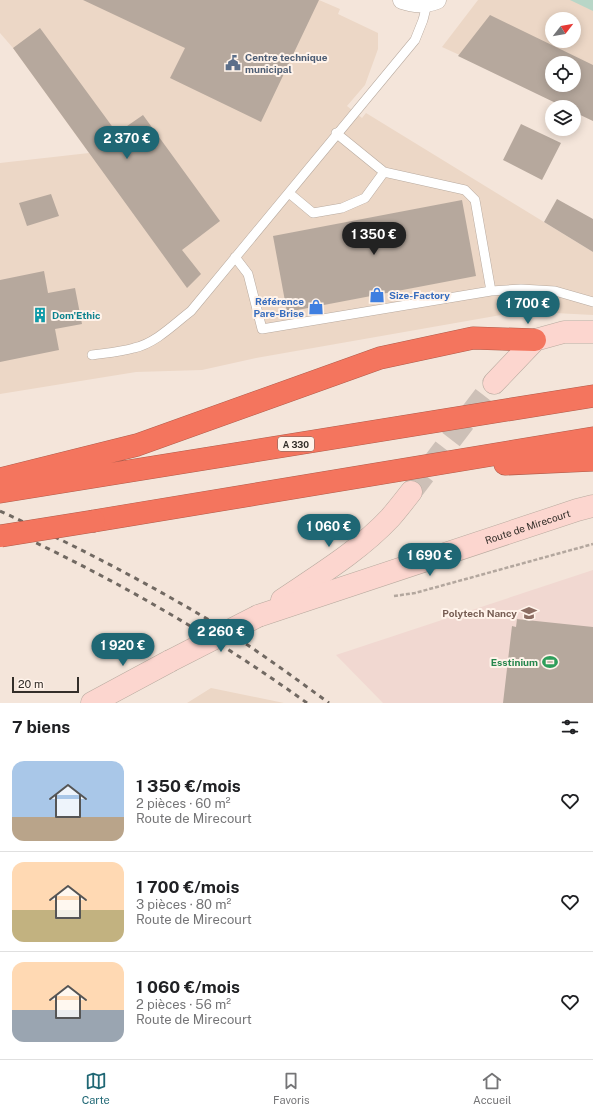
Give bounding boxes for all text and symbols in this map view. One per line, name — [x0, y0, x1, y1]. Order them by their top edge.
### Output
north arrow — [545, 12, 581, 48]
map controls — [545, 12, 581, 136]
place label: Centre technique municipal — [245, 51, 328, 75]
public building icon: Centre technique municipal — [224, 54, 242, 72]
button: locate — [545, 56, 581, 92]
button: layers — [545, 100, 581, 136]
pin: 2 370 € — [90, 126, 164, 160]
text: 2 370 € — [103, 131, 151, 146]
pin: 1 350 € — [337, 222, 411, 256]
text: 1 350 € — [351, 227, 397, 242]
shop icon: Size-Factory — [368, 286, 386, 304]
place label: Size-Factory — [389, 289, 450, 301]
pin: 1 700 € — [491, 291, 565, 325]
place label: Référence Pare-Brise — [253, 295, 304, 319]
text: 1 700 € — [506, 296, 550, 311]
shop icon: Référence Pare-Brise — [307, 298, 325, 316]
building icon: Dom'Ethic — [31, 306, 49, 324]
place label: Dom'Ethic — [52, 309, 101, 321]
road number: A 330 — [278, 437, 314, 451]
street label: Route de Mirecourt — [483, 507, 572, 546]
pin: 1 060 € — [292, 514, 366, 548]
text: 1 060 € — [306, 519, 352, 534]
pin: 1 690 € — [393, 543, 467, 577]
text: 1 690 € — [407, 548, 453, 563]
school or university icon: Polytech Nancy — [520, 604, 538, 622]
place label: Polytech Nancy — [442, 607, 517, 619]
pin: 2 260 € — [184, 619, 258, 653]
text: 2 260 € — [197, 624, 245, 639]
pin: 1 920 € — [86, 633, 160, 667]
text: 1 920 € — [100, 638, 146, 653]
sports icon: Esstinium — [541, 653, 559, 671]
place label: Esstinium — [491, 656, 538, 668]
scale bar — [12, 675, 79, 694]
text: 20 m — [18, 678, 43, 690]
icon: filters — [559, 716, 581, 738]
text: 7 biens — [12, 717, 70, 737]
text: 1 350 €/mois — [136, 776, 241, 796]
icon: home — [44, 777, 92, 825]
icon: heart — [559, 790, 581, 812]
text: 2 pièces · 60 m² — [136, 796, 230, 811]
text: Route de Mirecourt — [136, 811, 252, 826]
text: 1 700 €/mois — [136, 877, 239, 897]
icon: home — [44, 878, 92, 926]
icon: heart — [559, 891, 581, 913]
text: 3 pièces · 80 m² — [136, 897, 231, 912]
text: Route de Mirecourt — [136, 912, 252, 927]
text: 1 060 €/mois — [136, 977, 240, 997]
icon: home — [44, 978, 92, 1026]
icon: heart — [559, 991, 581, 1013]
text: 2 pièces · 56 m² — [136, 997, 231, 1012]
text: Route de Mirecourt — [136, 1012, 252, 1027]
tab: Carte — [82, 1070, 110, 1106]
tab: Favoris — [273, 1070, 310, 1106]
tab: Accueil — [473, 1070, 511, 1106]

